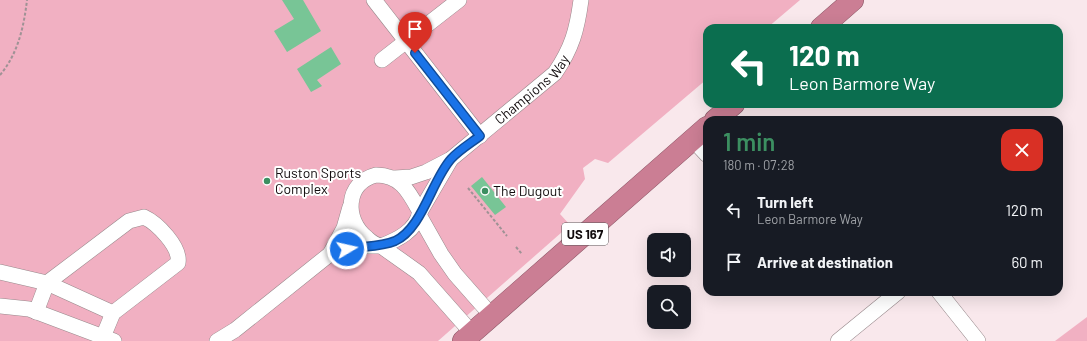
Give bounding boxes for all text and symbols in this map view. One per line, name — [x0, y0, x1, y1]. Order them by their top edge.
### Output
pin — [398, 12, 432, 53]
icon: arrive — [404, 18, 426, 40]
text: 120 m — [789, 38, 860, 72]
icon: left — [723, 40, 775, 92]
street label: Champions Way — [491, 51, 573, 128]
text: Leon Barmore Way — [789, 72, 935, 94]
text: 1 min — [723, 127, 775, 156]
button: close — [1001, 129, 1043, 171]
text: 180 m · 07:28 — [723, 157, 795, 173]
place label: Ruston Sports Complex — [275, 164, 361, 197]
marker: Ruston Sports Complex — [262, 176, 272, 186]
place label: The Dugout — [493, 182, 562, 199]
marker: The Dugout — [480, 186, 490, 196]
text: Turn left — [757, 193, 813, 211]
icon: left — [723, 199, 745, 221]
text: 120 m — [1006, 201, 1043, 219]
text: Leon Barmore Way — [757, 211, 863, 227]
road number: US 167 — [562, 223, 608, 245]
position arrow — [326, 228, 368, 270]
map controls — [647, 233, 691, 329]
button: sound — [647, 233, 691, 277]
icon: arrive — [723, 251, 745, 273]
text: Arrive at destination — [757, 253, 893, 271]
text: 60 m — [1011, 253, 1043, 271]
button: search — [647, 285, 691, 329]

